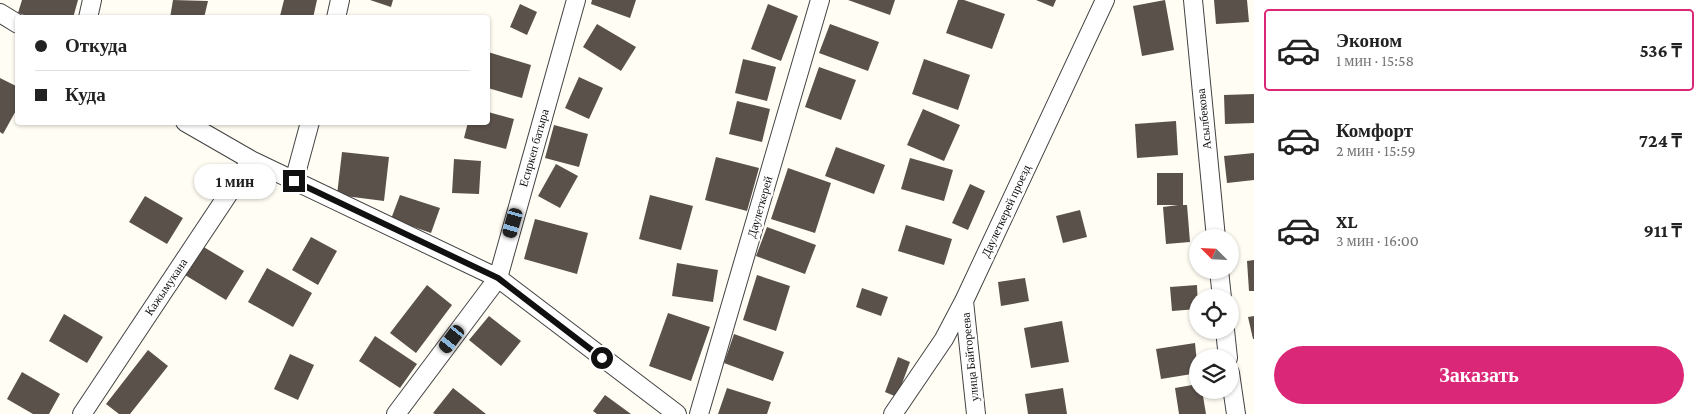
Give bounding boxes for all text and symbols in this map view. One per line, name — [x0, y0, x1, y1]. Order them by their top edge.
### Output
icon: car — [1276, 28, 1321, 73]
text: Эконом — [1336, 30, 1402, 51]
text: Откуда — [65, 35, 127, 56]
text: 536 ₸ — [1639, 40, 1682, 61]
text: 1 мин · 15:58 — [1336, 52, 1414, 69]
text: Куда — [65, 84, 106, 105]
street label: Асылбекова — [1194, 87, 1214, 150]
street label: Есиркеп батыра — [516, 107, 552, 189]
icon: car — [1276, 118, 1321, 163]
text: Комфорт — [1336, 120, 1413, 141]
text: 724 ₸ — [1639, 130, 1682, 151]
text: 2 мин · 15:59 — [1336, 142, 1416, 159]
street label: Даулеткерей проезд — [978, 163, 1034, 259]
callout: 1 мин — [194, 164, 276, 198]
route end — [283, 170, 305, 192]
text: 1 мин — [216, 173, 254, 190]
street label: Даулеткерей — [745, 174, 776, 239]
car — [501, 207, 524, 239]
icon: car — [1276, 208, 1321, 253]
text: XL — [1336, 211, 1358, 232]
text: 911 ₸ — [1643, 220, 1682, 241]
north arrow — [1189, 229, 1239, 279]
map controls — [1189, 229, 1239, 399]
text: 3 мин · 16:00 — [1336, 232, 1419, 249]
street label: Кажымукана — [142, 255, 191, 318]
button: locate — [1189, 289, 1239, 339]
street label: улица Байтореева — [958, 311, 982, 402]
car — [436, 323, 467, 355]
button: Заказать — [1274, 346, 1684, 404]
route start — [591, 347, 613, 369]
button: layers — [1189, 349, 1239, 399]

